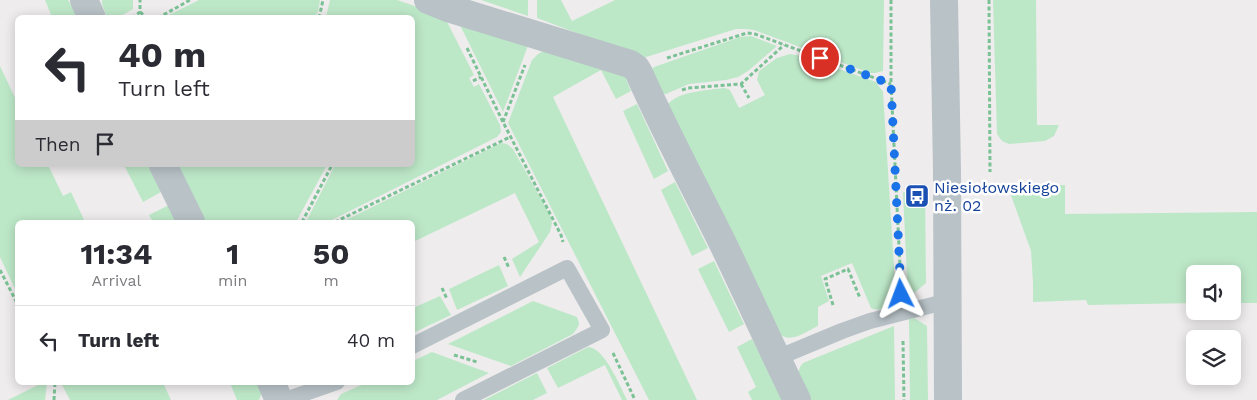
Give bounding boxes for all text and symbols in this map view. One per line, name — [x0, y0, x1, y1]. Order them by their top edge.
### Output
text: 40 m — [118, 34, 206, 76]
icon: left — [35, 35, 100, 100]
pin — [799, 37, 841, 79]
icon: arrive — [806, 44, 834, 72]
text: Turn left — [118, 76, 210, 101]
icon: arrive — [91, 130, 119, 158]
text: Then — [35, 133, 81, 156]
place label: Niesiołowskiego nż. 02 — [934, 178, 1059, 215]
bus stop icon: Niesiołowskiego nż. 02 — [904, 183, 930, 209]
text: 11:34 — [80, 236, 153, 271]
text: 1 — [226, 236, 239, 271]
text: 50 — [313, 236, 350, 271]
map controls — [1186, 265, 1241, 385]
button: sound — [1186, 265, 1241, 320]
position arrow — [874, 267, 926, 319]
text: Arrival — [91, 271, 141, 290]
text: min — [218, 271, 247, 290]
text: m — [324, 271, 339, 290]
icon: left — [35, 327, 63, 355]
text: Turn left — [78, 329, 159, 352]
text: 40 m — [347, 329, 395, 352]
button: layers — [1186, 330, 1241, 385]

